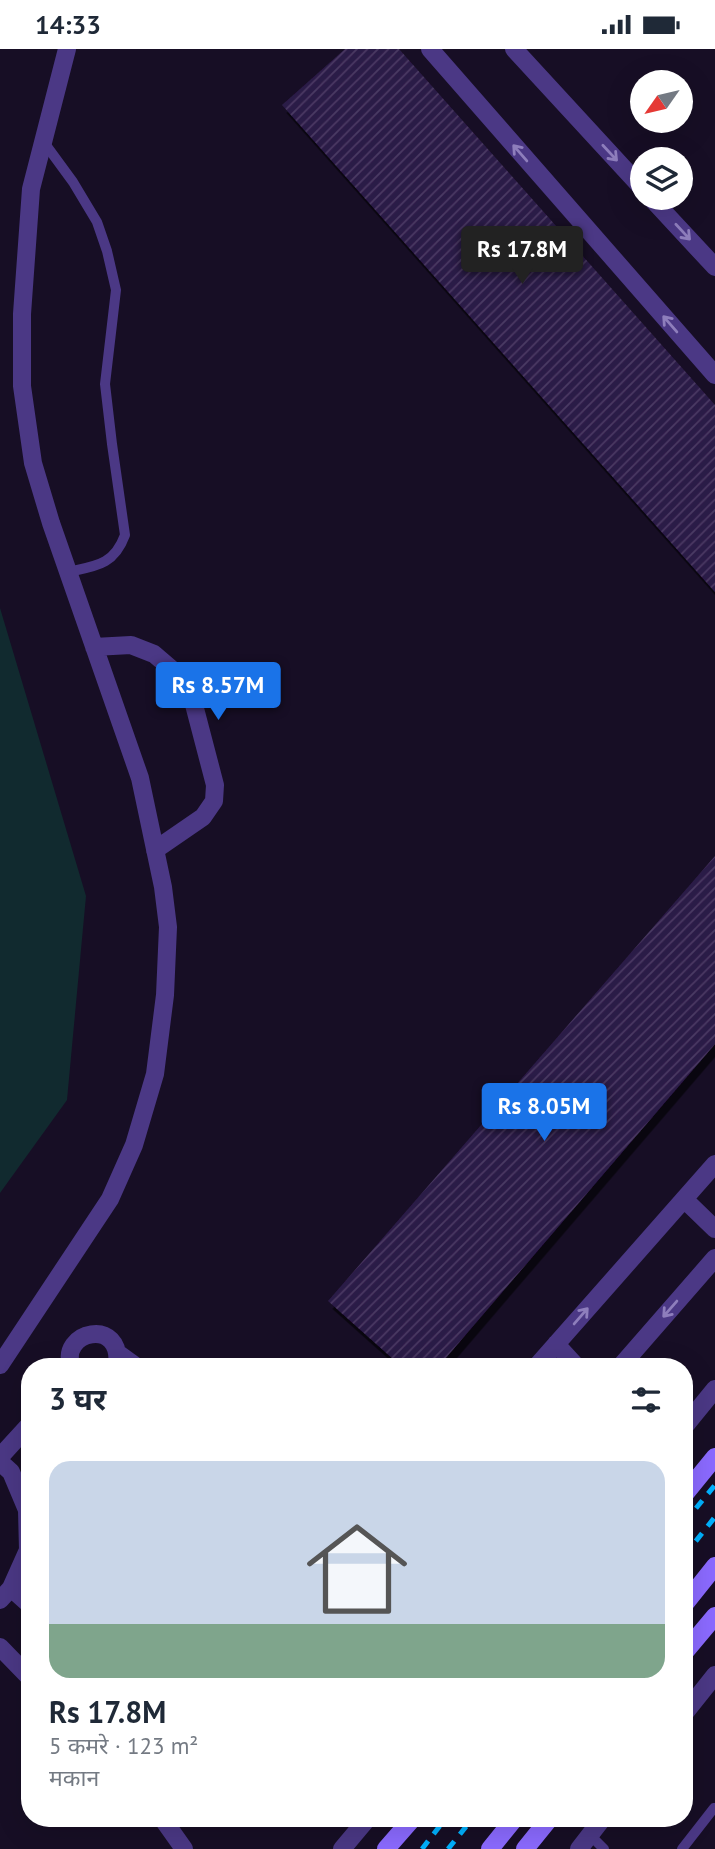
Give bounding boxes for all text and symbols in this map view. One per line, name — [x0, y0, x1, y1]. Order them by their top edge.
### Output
text: 14:33 — [35, 8, 101, 41]
north arrow — [630, 70, 693, 133]
map controls — [630, 70, 693, 210]
one-way arrow — [512, 144, 528, 162]
one-way arrow — [602, 144, 618, 162]
button: layers — [630, 147, 693, 210]
one-way arrow — [675, 223, 692, 240]
pin: Rs 17.8M — [450, 226, 594, 286]
text: Rs 17.8M — [477, 234, 567, 263]
one-way arrow — [662, 315, 678, 333]
pin: Rs 8.57M — [146, 663, 290, 722]
text: Rs 8.57M — [172, 670, 264, 699]
pin: Rs 8.05M — [472, 1083, 616, 1143]
text: Rs 8.05M — [498, 1091, 590, 1120]
one-way arrow — [662, 1300, 678, 1318]
one-way arrow — [573, 1307, 589, 1325]
text: 3 घर — [49, 1379, 106, 1418]
icon: filters — [627, 1381, 665, 1419]
icon: home — [294, 1506, 420, 1632]
text: Rs 17.8M — [49, 1692, 166, 1731]
text: 5 कमरे · 123 m² — [49, 1731, 198, 1760]
text: मकान — [49, 1763, 99, 1792]

